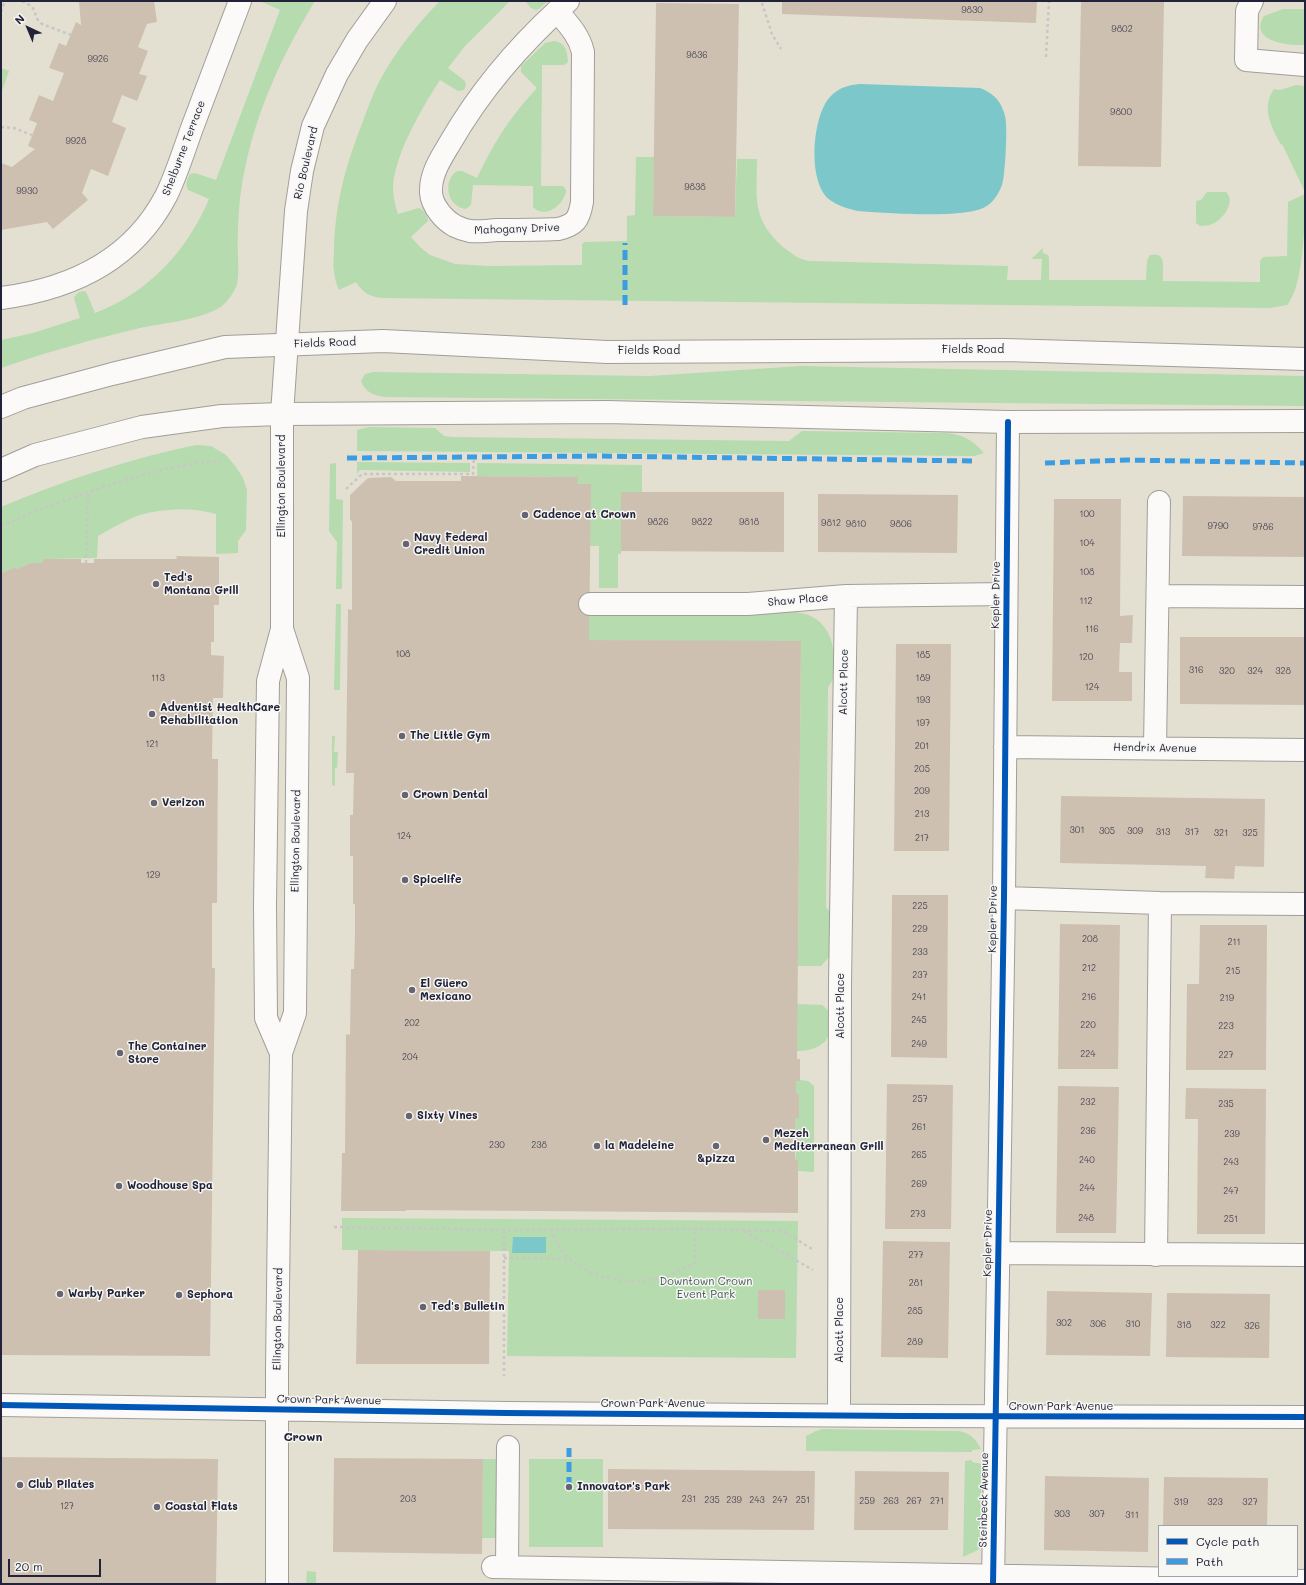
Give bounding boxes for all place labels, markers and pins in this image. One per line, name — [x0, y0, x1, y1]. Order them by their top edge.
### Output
place label: Cadence at Crown — [533, 508, 636, 522]
marker: Cadence at Crown — [520, 510, 530, 520]
place label: Navy Federal Credit Union — [414, 531, 488, 557]
marker: Navy Federal Credit Union — [401, 539, 411, 549]
place label: Ted's Montana Grill — [164, 571, 238, 597]
marker: Ted's Montana Grill — [151, 579, 161, 589]
place label: Adventist HealthCare Rehabilitation — [160, 701, 280, 727]
marker: Adventist HealthCare Rehabilitation — [147, 709, 157, 719]
place label: The Little Gym — [410, 729, 490, 743]
marker: The Little Gym — [397, 731, 407, 741]
place label: Crown Dental — [413, 788, 488, 802]
marker: Crown Dental — [400, 790, 410, 800]
place label: Verizon — [162, 796, 204, 810]
marker: Verizon — [149, 798, 159, 808]
place label: Spicelife — [413, 873, 462, 887]
marker: Spicelife — [400, 875, 410, 885]
place label: El Güero Mexicano — [420, 977, 471, 1003]
marker: El Güero Mexicano — [407, 985, 417, 995]
place label: The Container Store — [128, 1040, 207, 1066]
marker: The Container Store — [115, 1048, 125, 1058]
place label: Sixty Vines — [417, 1109, 478, 1123]
marker: Sixty Vines — [404, 1111, 414, 1121]
place label: Mezeh Mediterranean Grill — [774, 1127, 884, 1153]
marker: Mezeh Mediterranean Grill — [761, 1135, 771, 1145]
place label: la Madeleine — [605, 1139, 674, 1153]
marker: la Madeleine — [592, 1141, 602, 1151]
marker: &pizza — [711, 1141, 721, 1151]
place label: &pizza — [697, 1152, 735, 1166]
place label: Woodhouse Spa — [127, 1179, 213, 1193]
marker: Woodhouse Spa — [114, 1181, 124, 1191]
place label: Warby Parker — [68, 1287, 145, 1301]
place label: Sephora — [187, 1288, 233, 1302]
marker: Warby Parker — [55, 1289, 65, 1299]
marker: Sephora — [174, 1290, 184, 1300]
place label: Ted's Bulletin — [431, 1300, 505, 1314]
marker: Ted's Bulletin — [418, 1302, 428, 1312]
place label: Club Pilates — [28, 1478, 94, 1492]
marker: Club Pilates — [15, 1480, 25, 1490]
place label: Innovator's Park — [577, 1480, 670, 1494]
marker: Innovator's Park — [564, 1482, 574, 1492]
place label: Coastal Flats — [165, 1500, 238, 1514]
marker: Coastal Flats — [152, 1502, 162, 1512]

